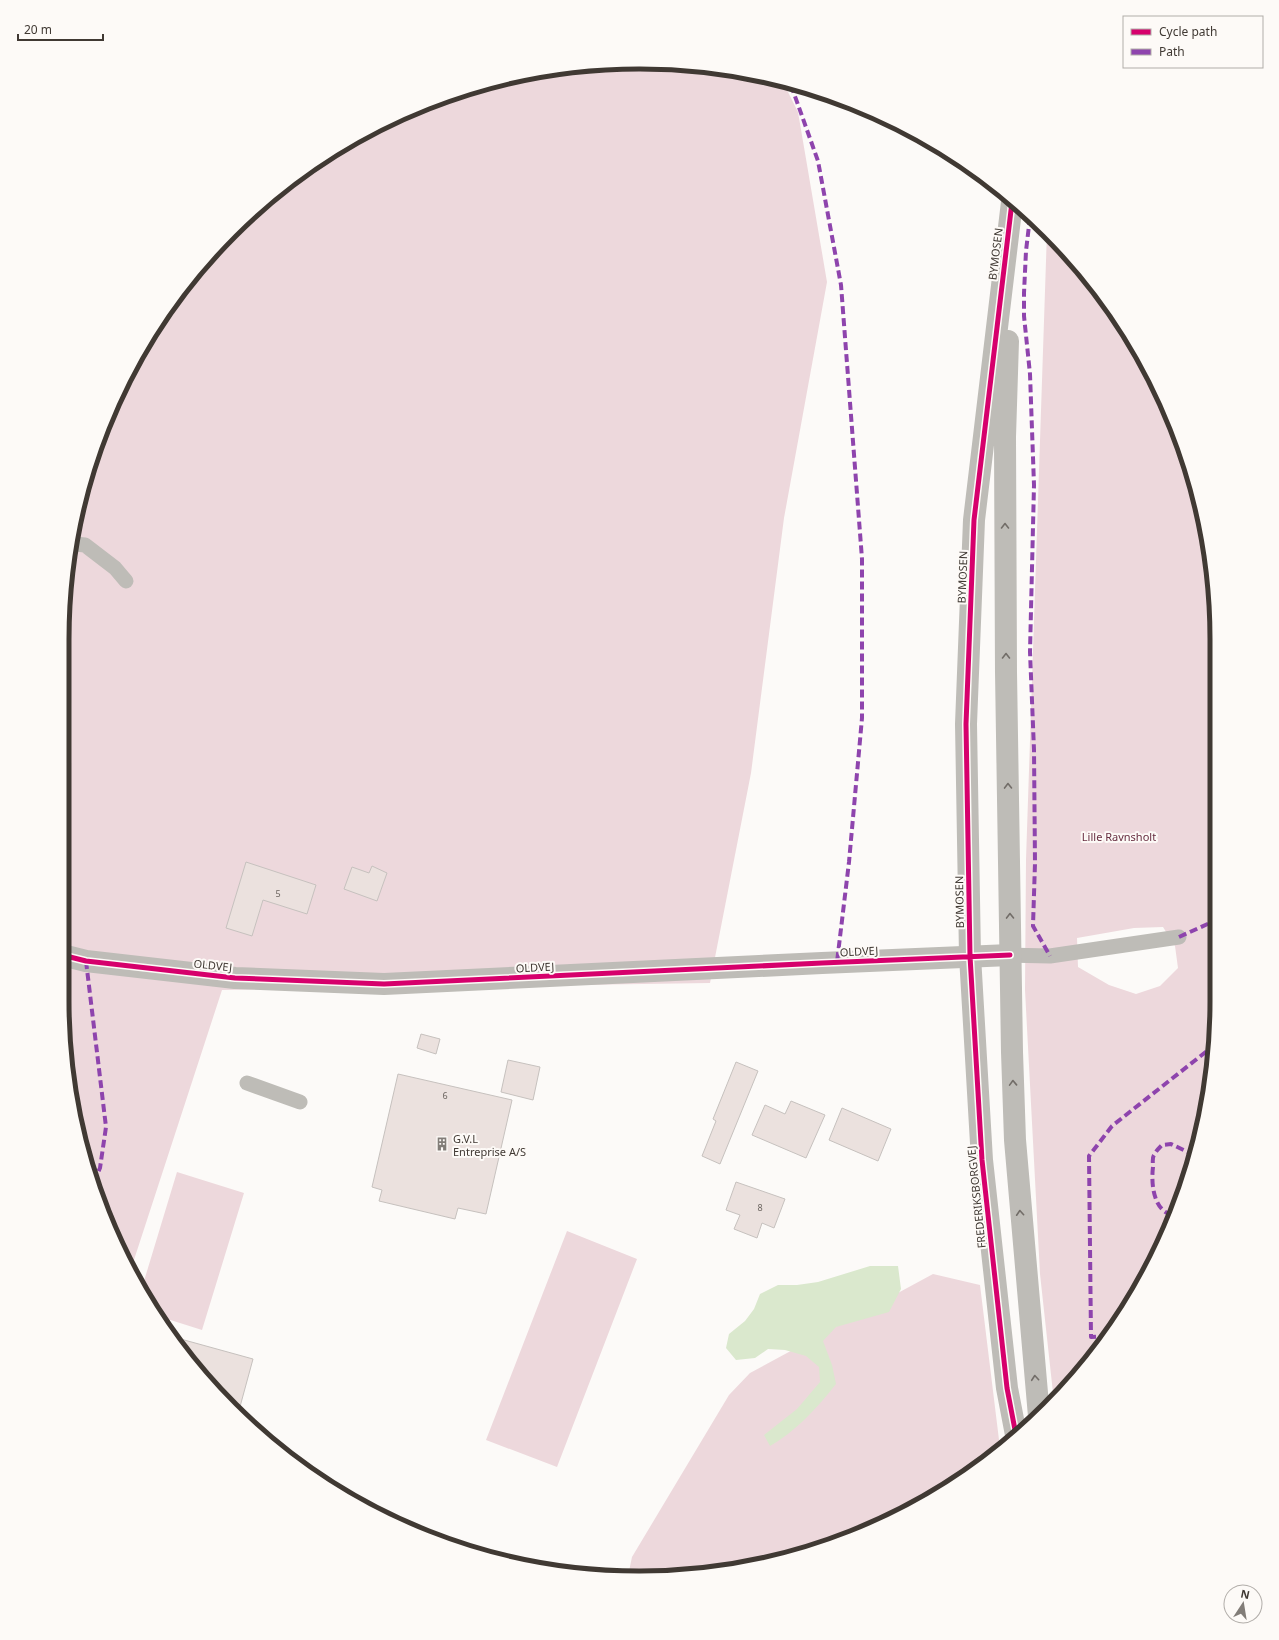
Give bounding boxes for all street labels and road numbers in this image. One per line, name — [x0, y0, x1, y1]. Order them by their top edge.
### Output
street label: BYMOSEN — [984, 227, 1006, 281]
street label: BYMOSEN — [954, 551, 970, 603]
street label: BYMOSEN — [951, 876, 967, 928]
street label: OLDVEJ — [839, 942, 879, 960]
street label: OLDVEJ — [193, 956, 233, 974]
street label: OLDVEJ — [515, 958, 555, 976]
street label: FREDERIKSBORGVEJ — [963, 1145, 989, 1249]

